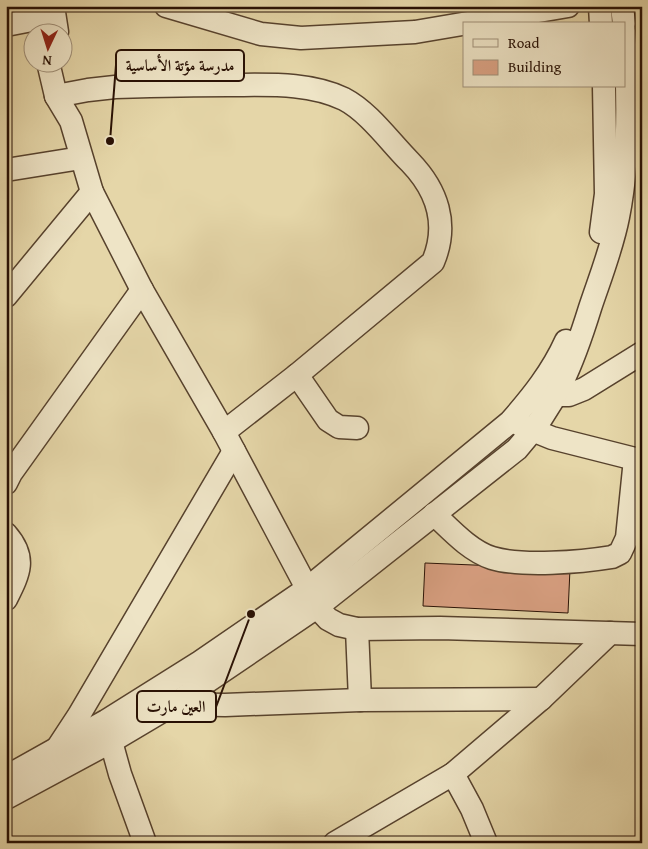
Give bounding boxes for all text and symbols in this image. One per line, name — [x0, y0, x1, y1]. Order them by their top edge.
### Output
north arrow — [22, 22, 72, 72]
legend — [463, 22, 626, 88]
text: Road — [508, 32, 539, 53]
callout: مدرسة مؤتة الأساسية — [116, 50, 244, 81]
text: N — [41, 51, 52, 71]
text: مدرسة مؤتة الأساسية — [126, 53, 234, 77]
text: Building — [508, 56, 562, 77]
callout: العين مارت — [137, 691, 216, 722]
text: العين مارت — [147, 694, 205, 718]

